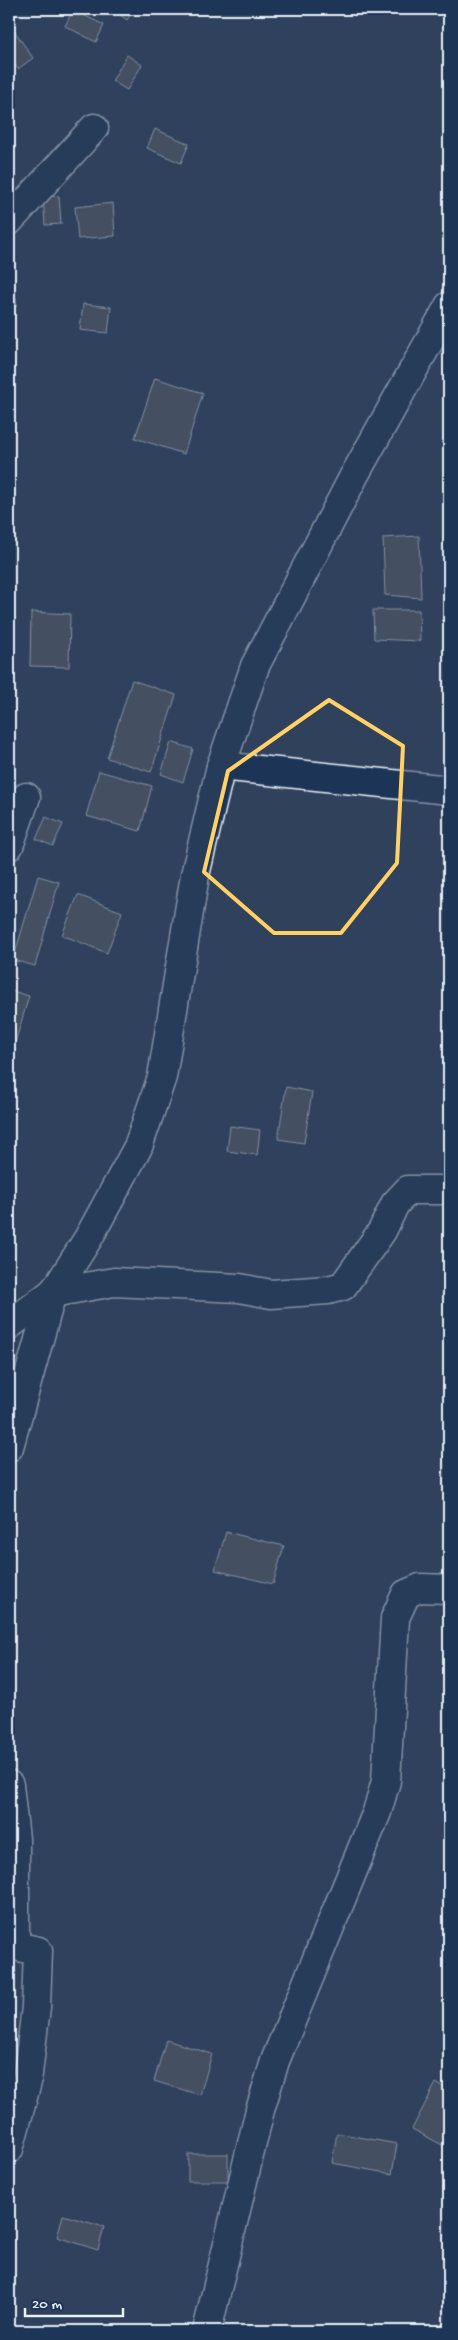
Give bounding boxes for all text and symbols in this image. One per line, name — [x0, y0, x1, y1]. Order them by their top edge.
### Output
scale bar — [25, 2285, 122, 2317]
text: 20 m — [32, 2296, 62, 2314]

